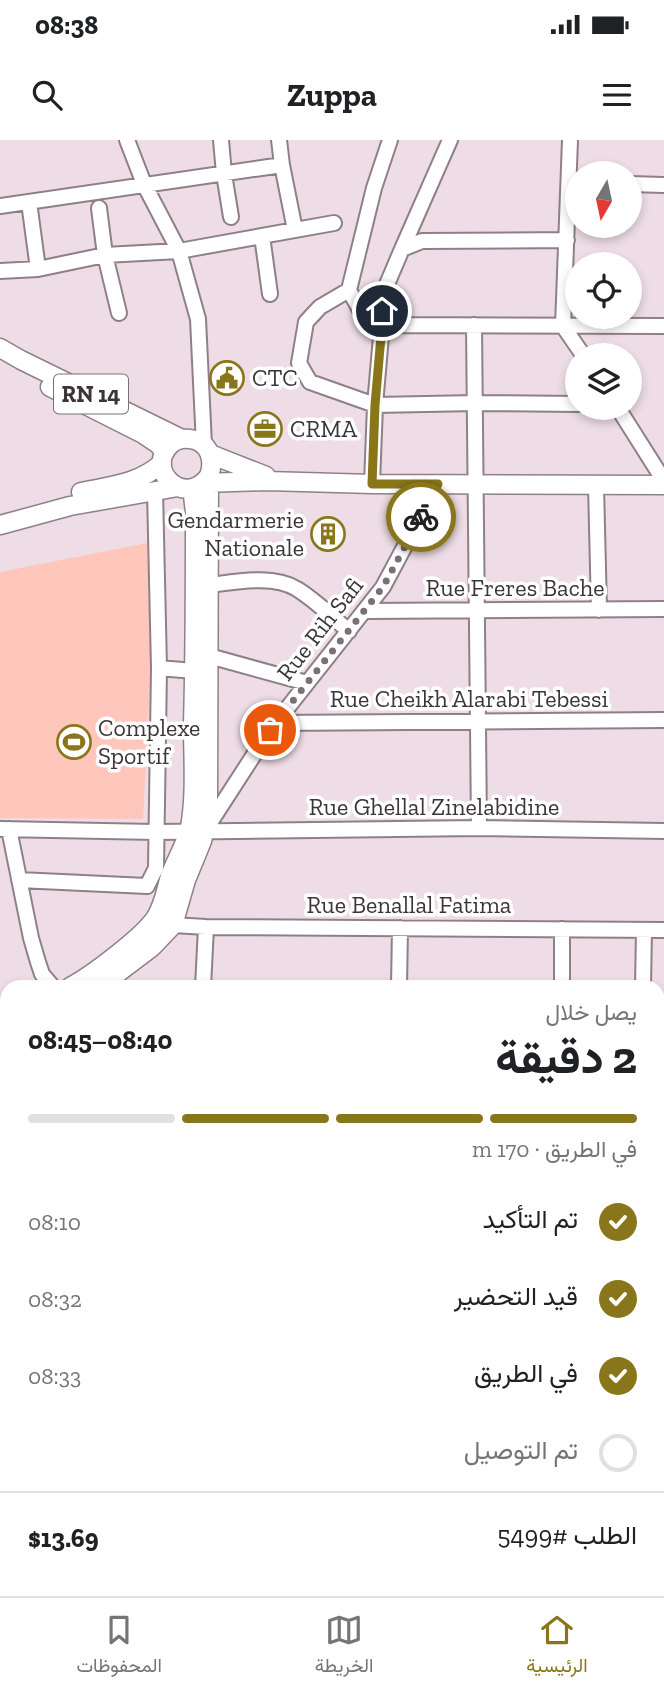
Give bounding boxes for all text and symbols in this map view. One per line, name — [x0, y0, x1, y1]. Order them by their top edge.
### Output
text: 08:38 — [35, 9, 98, 41]
icon: search — [28, 76, 66, 114]
text: Zuppa — [287, 76, 377, 114]
icon: menu — [598, 76, 636, 114]
north arrow — [565, 161, 642, 238]
map controls — [565, 161, 642, 420]
button: locate — [565, 252, 642, 329]
pin — [352, 281, 412, 341]
icon: home — [363, 292, 401, 330]
button: layers — [565, 343, 642, 420]
public building icon: CTC — [208, 359, 246, 397]
place label: CTC — [252, 363, 298, 392]
road number: RN 14 — [54, 374, 128, 414]
office icon: CRMA — [246, 410, 284, 448]
place label: CRMA — [290, 414, 357, 443]
courier — [386, 482, 456, 552]
icon: bike — [402, 498, 440, 536]
place label: Gendarmerie Nationale — [167, 505, 304, 562]
building icon: Gendarmerie Nationale — [309, 515, 347, 553]
street label: Rue Rih Safi — [270, 571, 369, 686]
street label: Rue Freres Bache — [426, 573, 604, 602]
street label: Rue Cheikh Alarabi Tebessi — [330, 684, 609, 713]
pin — [240, 700, 300, 760]
icon: bag — [251, 711, 289, 749]
place label: Complexe Sportif — [98, 713, 200, 770]
sports icon: Complexe Sportif — [55, 723, 93, 761]
street label: Rue Ghellal Zinelabidine — [309, 792, 559, 821]
street label: Rue Benallal Fatima — [307, 890, 512, 919]
text: يصل خلال — [545, 998, 637, 1026]
text: 08:40–08:45 — [28, 1024, 172, 1056]
text: 2 دقيقة — [495, 1030, 637, 1085]
text: في الطريق · 170 m — [472, 1135, 637, 1163]
text: تم التأكيد — [483, 1203, 578, 1235]
icon: check — [599, 1203, 637, 1241]
text: 08:10 — [28, 1208, 81, 1236]
text: قيد التحضير — [454, 1280, 578, 1312]
icon: check — [599, 1280, 637, 1318]
text: 08:32 — [28, 1285, 82, 1313]
text: في الطريق — [474, 1357, 578, 1389]
icon: check — [599, 1357, 637, 1395]
text: 08:33 — [28, 1362, 81, 1390]
text: تم التوصيل — [464, 1434, 578, 1466]
text: الطلب #5499 — [497, 1519, 637, 1551]
text: $13.69 — [28, 1522, 99, 1554]
tab: المحفوظات — [76, 1611, 162, 1682]
tab: الخريطة — [315, 1611, 373, 1682]
tab: الرئيسية — [526, 1611, 588, 1682]

